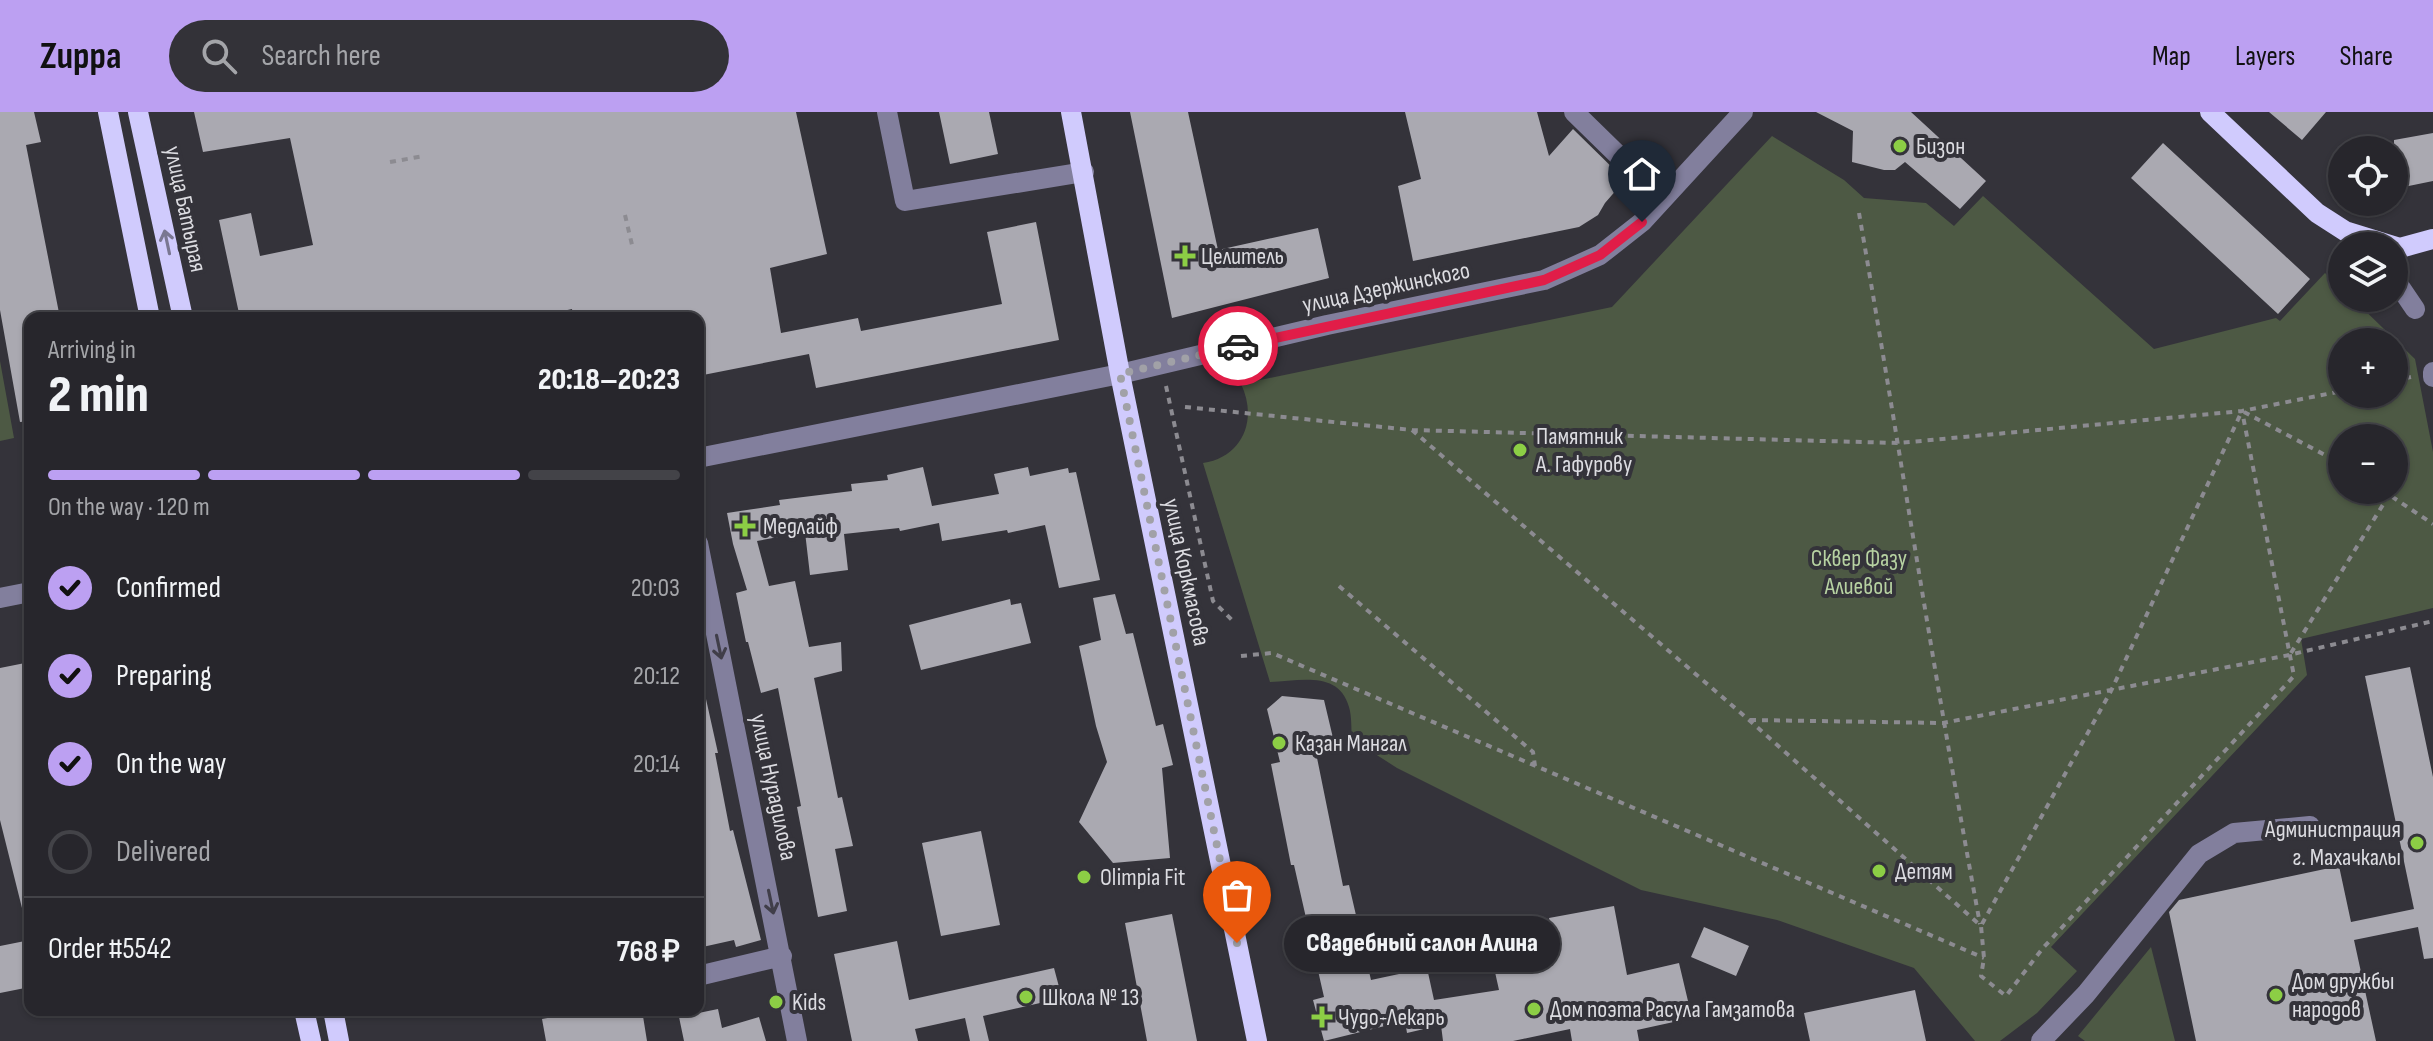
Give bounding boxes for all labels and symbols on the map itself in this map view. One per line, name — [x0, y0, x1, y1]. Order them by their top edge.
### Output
place label: Бизон — [1916, 132, 1965, 161]
marker: Бизон — [1891, 137, 1909, 155]
pin — [1608, 140, 1676, 222]
street label: улица Батырая — [158, 144, 213, 275]
one-way arrow — [159, 229, 174, 255]
place label: Целитель — [1201, 242, 1284, 271]
marker: Целитель — [1176, 247, 1194, 265]
street label: улица Дзержинского — [1300, 256, 1473, 319]
courier — [1198, 306, 1278, 386]
place label: Памятник А. Гафурову — [1535, 422, 1632, 479]
marker: Памятник А. Гафурову — [1511, 441, 1529, 459]
street label: улица Коркмасова — [1157, 496, 1216, 648]
place label: Медлайф — [763, 512, 838, 541]
marker: Медлайф — [734, 515, 756, 537]
park label: Сквер Фазу Алиевой — [1811, 544, 1907, 601]
one-way arrow — [712, 634, 727, 659]
street label: улица Нурадилова — [744, 711, 803, 863]
place label: Казан Мангал — [1295, 729, 1407, 758]
marker: Казан Мангал — [1270, 734, 1288, 752]
place label: Администрация г. Махачкалы — [2264, 815, 2401, 872]
marker: Администрация г. Махачкалы — [2408, 834, 2426, 852]
place label: Детям — [1895, 857, 1953, 886]
pin — [1203, 861, 1271, 943]
marker: Детям — [1870, 862, 1888, 880]
place label: Olimpia Fit — [1100, 863, 1185, 892]
marker: Olimpia Fit — [1075, 868, 1093, 886]
one-way arrow — [764, 888, 779, 914]
callout: Свадебный салон Алина — [1285, 915, 1561, 971]
place label: Дом дружбы народов — [2292, 967, 2395, 1024]
place label: Школа № 13 — [1042, 983, 1139, 1012]
marker: Дом дружбы народов — [2267, 986, 2285, 1004]
place label: Kids — [792, 988, 826, 1017]
marker: Школа № 13 — [1017, 988, 1035, 1006]
marker: Kids — [767, 993, 785, 1011]
place label: Дом поэта Расула Гамзатова — [1550, 995, 1795, 1024]
marker: Дом поэта Расула Гамзатова — [1525, 1000, 1543, 1018]
place label: Чудо-Лекарь — [1338, 1003, 1445, 1032]
marker: Чудо-Лекарь — [1313, 1008, 1331, 1026]

